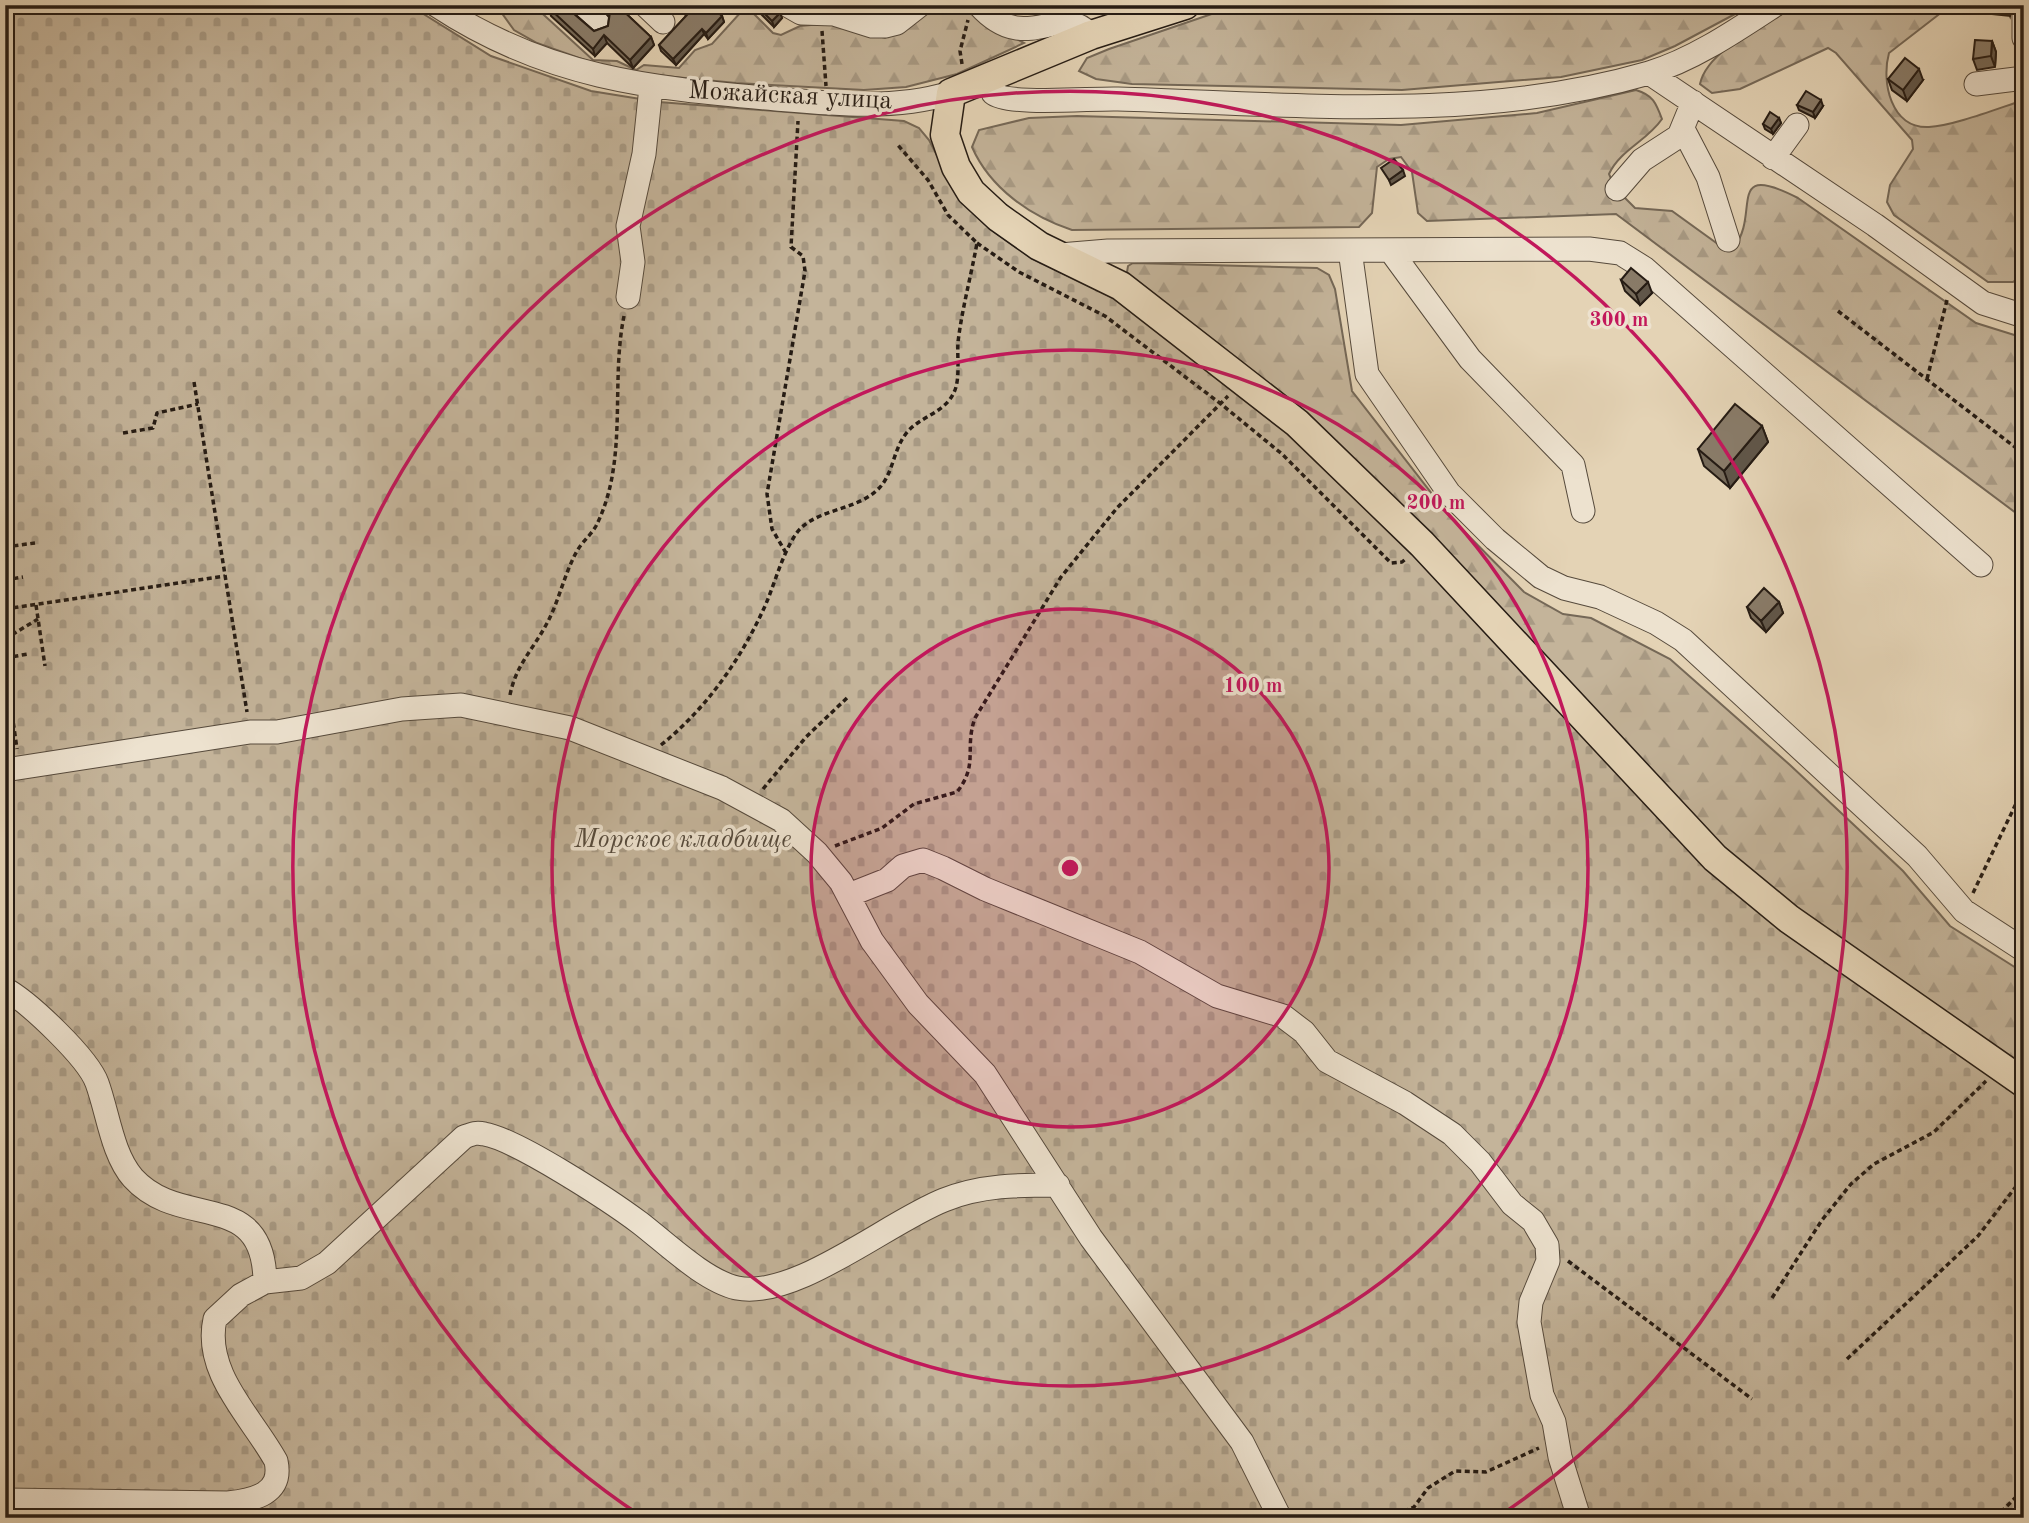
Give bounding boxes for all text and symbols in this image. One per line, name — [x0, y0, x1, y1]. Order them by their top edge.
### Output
street label: Можайская улица — [687, 78, 893, 114]
text: 300 m — [1589, 310, 1649, 331]
text: 200 m — [1406, 493, 1466, 514]
text: 100 m — [1223, 676, 1283, 697]
park label: Морское кладбище — [573, 827, 792, 853]
centre of rings — [1058, 856, 1082, 880]

